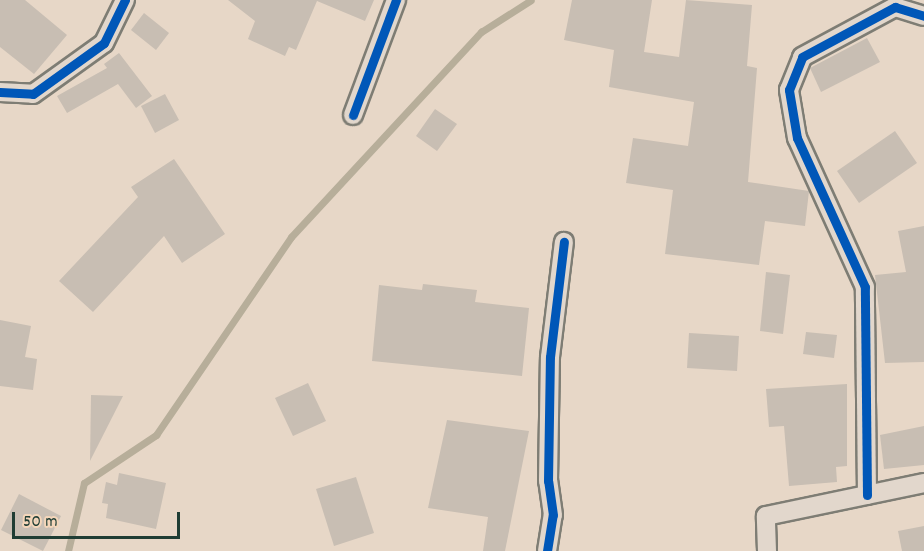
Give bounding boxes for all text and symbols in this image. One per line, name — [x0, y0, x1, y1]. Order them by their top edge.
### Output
scale bar — [15, 500, 183, 538]
text: 50 m — [23, 510, 58, 535]

